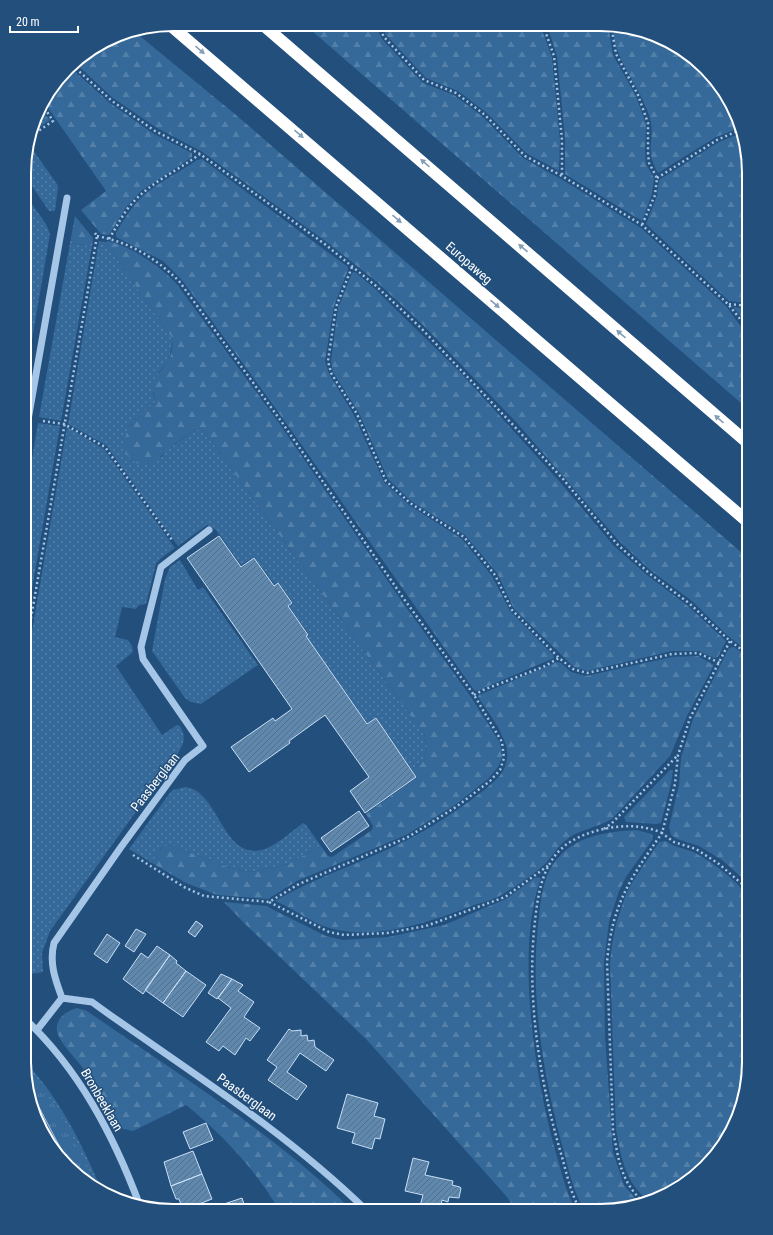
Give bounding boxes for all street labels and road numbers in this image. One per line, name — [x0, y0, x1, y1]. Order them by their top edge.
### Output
street label: Europaweg — [443, 239, 495, 287]
street label: Paasberglaan — [128, 750, 182, 814]
street label: Bronbeeklaan — [78, 1066, 126, 1134]
street label: Paasberglaan — [214, 1070, 280, 1124]

